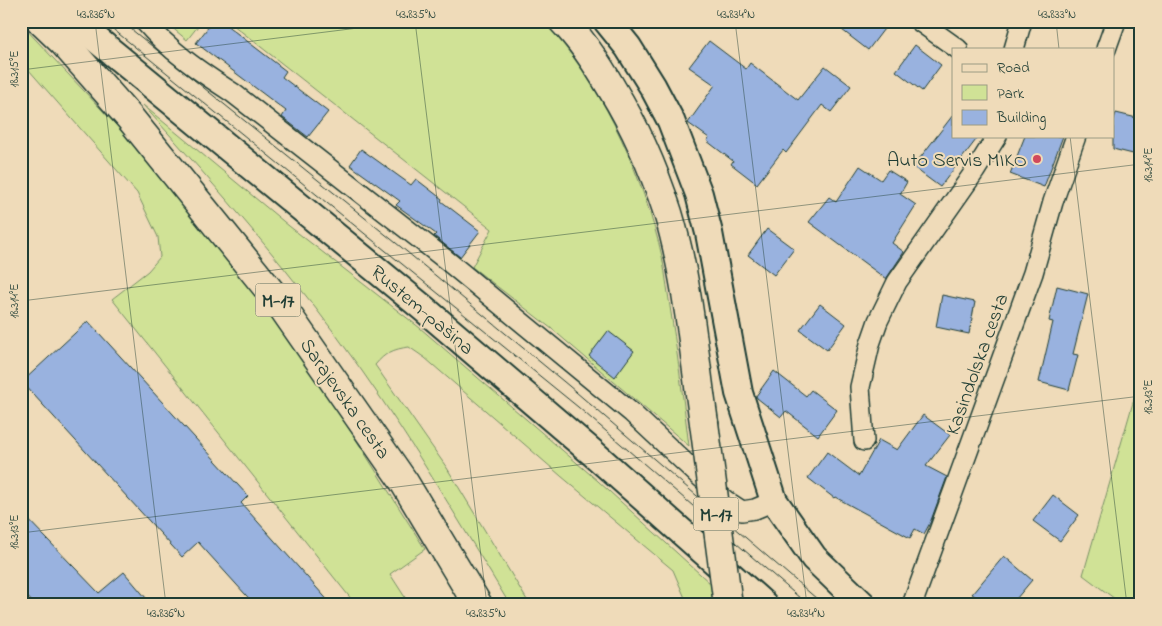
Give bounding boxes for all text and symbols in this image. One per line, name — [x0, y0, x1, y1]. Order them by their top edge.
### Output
text: 43.836°N — [77, 6, 115, 24]
text: 43.835°N — [396, 6, 436, 24]
text: 43.834°N — [717, 6, 755, 24]
text: 43.833°N — [1038, 6, 1076, 24]
legend — [952, 48, 1114, 138]
text: 18.315°E — [6, 51, 24, 87]
text: Road — [997, 57, 1030, 79]
text: Park — [997, 83, 1025, 105]
text: Building — [996, 107, 1046, 130]
place label: Auto Servis MIKO — [887, 147, 1027, 176]
text: 18.314°E — [1140, 148, 1158, 182]
marker: Auto Servis MIKO — [1031, 153, 1043, 165]
street label: Rustem-pašina — [363, 259, 480, 363]
text: 18.314°E — [6, 284, 24, 318]
road number: M-17 — [256, 284, 300, 316]
street label: Kasindolska cesta — [939, 290, 1017, 440]
street label: Sarajevska cesta — [291, 333, 396, 466]
text: 18.313°E — [1140, 380, 1158, 414]
road number: M-17 — [694, 498, 738, 530]
text: 18.313°E — [6, 515, 24, 549]
text: 43.836°N — [147, 605, 185, 623]
text: 43.835°N — [466, 605, 506, 623]
text: 43.834°N — [787, 605, 825, 623]

